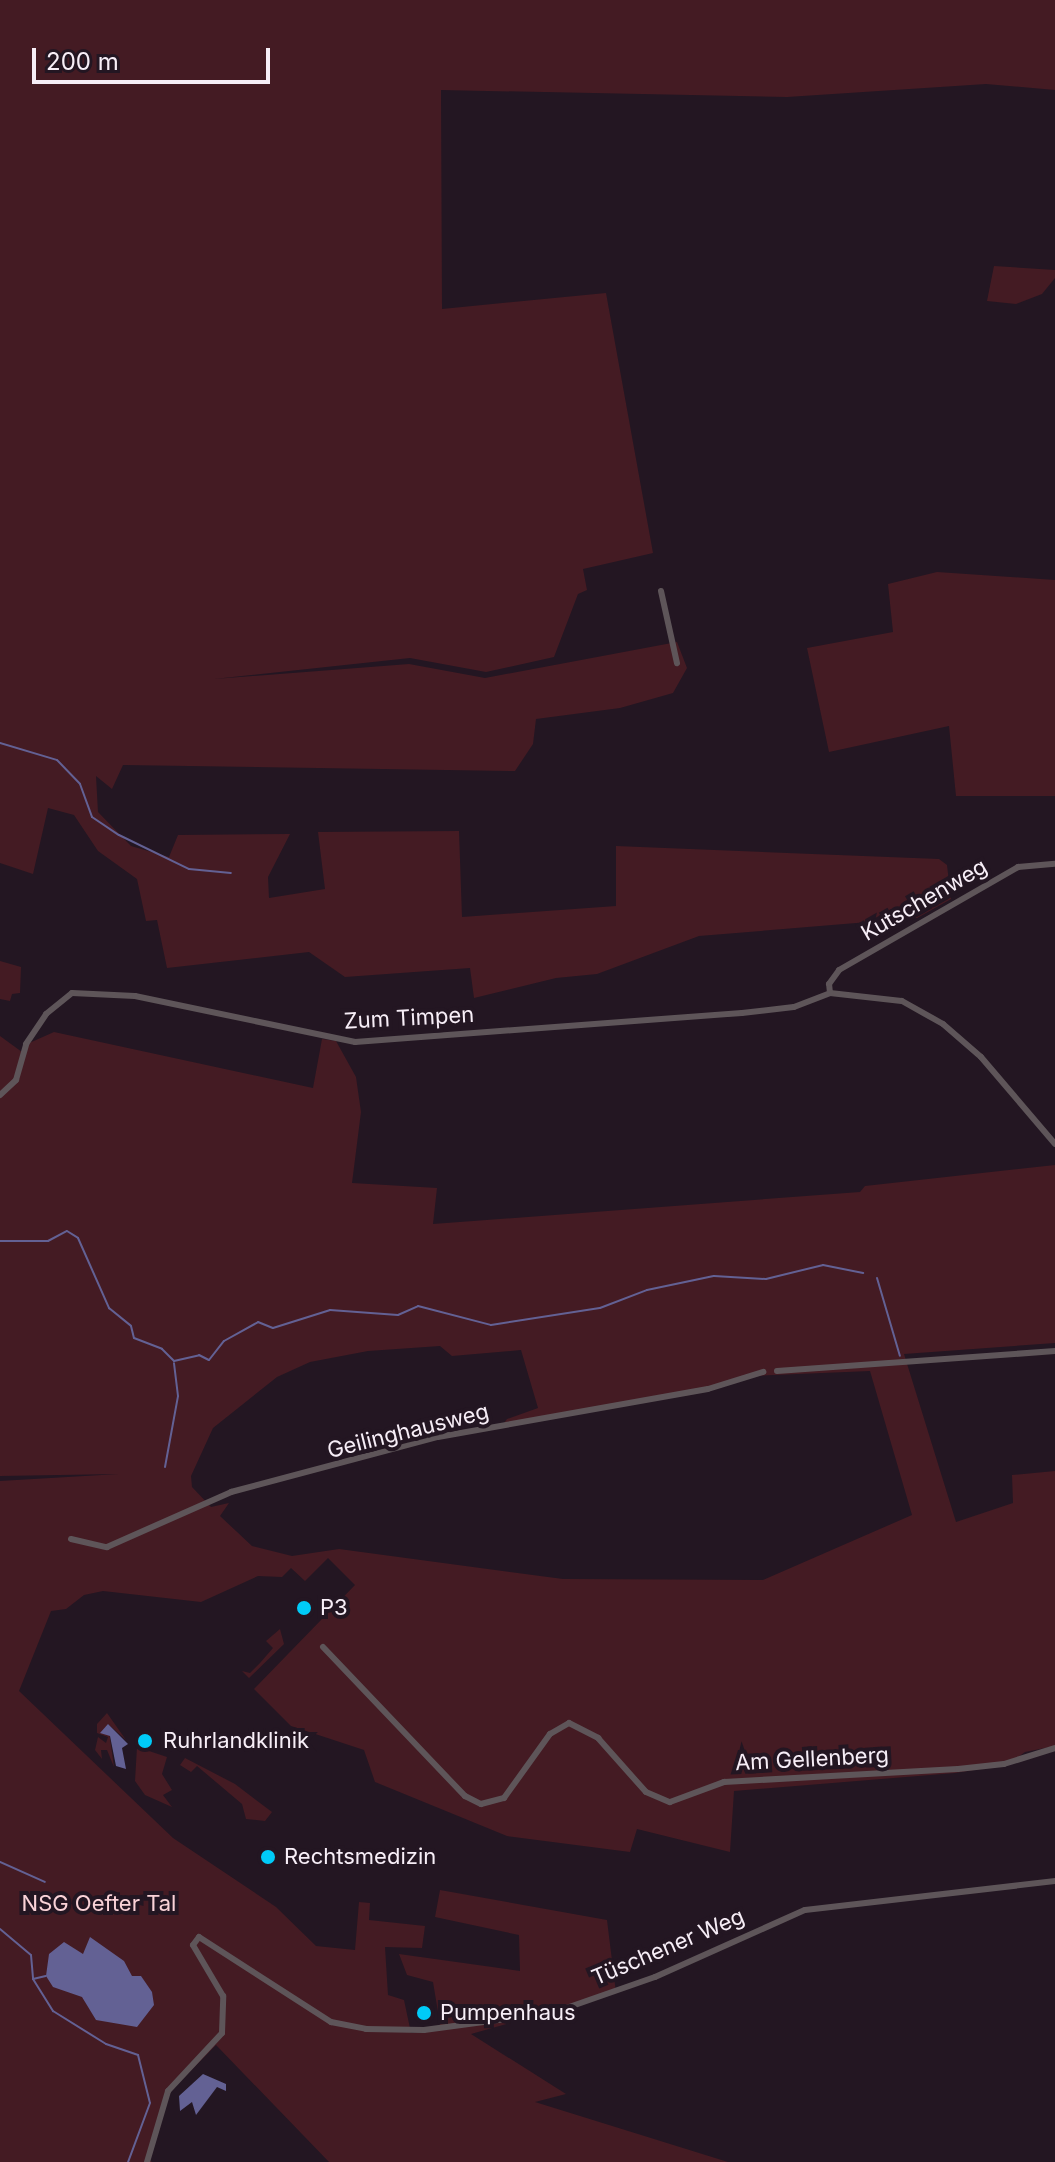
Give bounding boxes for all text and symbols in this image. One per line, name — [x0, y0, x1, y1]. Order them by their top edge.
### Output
scale bar — [36, 32, 274, 82]
text: 200 m — [46, 47, 119, 76]
street label: Kutschenweg — [856, 853, 992, 947]
street label: Zum Timpen — [343, 1001, 475, 1035]
street label: Geilinghausweg — [324, 1398, 492, 1464]
place label: P3 — [320, 1595, 348, 1621]
marker: P3 — [295, 1599, 313, 1617]
place label: Ruhrlandklinik — [163, 1728, 309, 1754]
marker: Ruhrlandklinik — [134, 1730, 156, 1752]
street label: Am Gellenberg — [734, 1742, 890, 1776]
place label: Rechtsmedizin — [284, 1844, 436, 1870]
marker: Rechtsmedizin — [259, 1848, 277, 1866]
park label: NSG Oefter Tal — [22, 1891, 176, 1917]
street label: Tüschener Weg — [588, 1903, 748, 1991]
place label: Pumpenhaus — [440, 2000, 576, 2026]
marker: Pumpenhaus — [415, 2004, 433, 2022]

